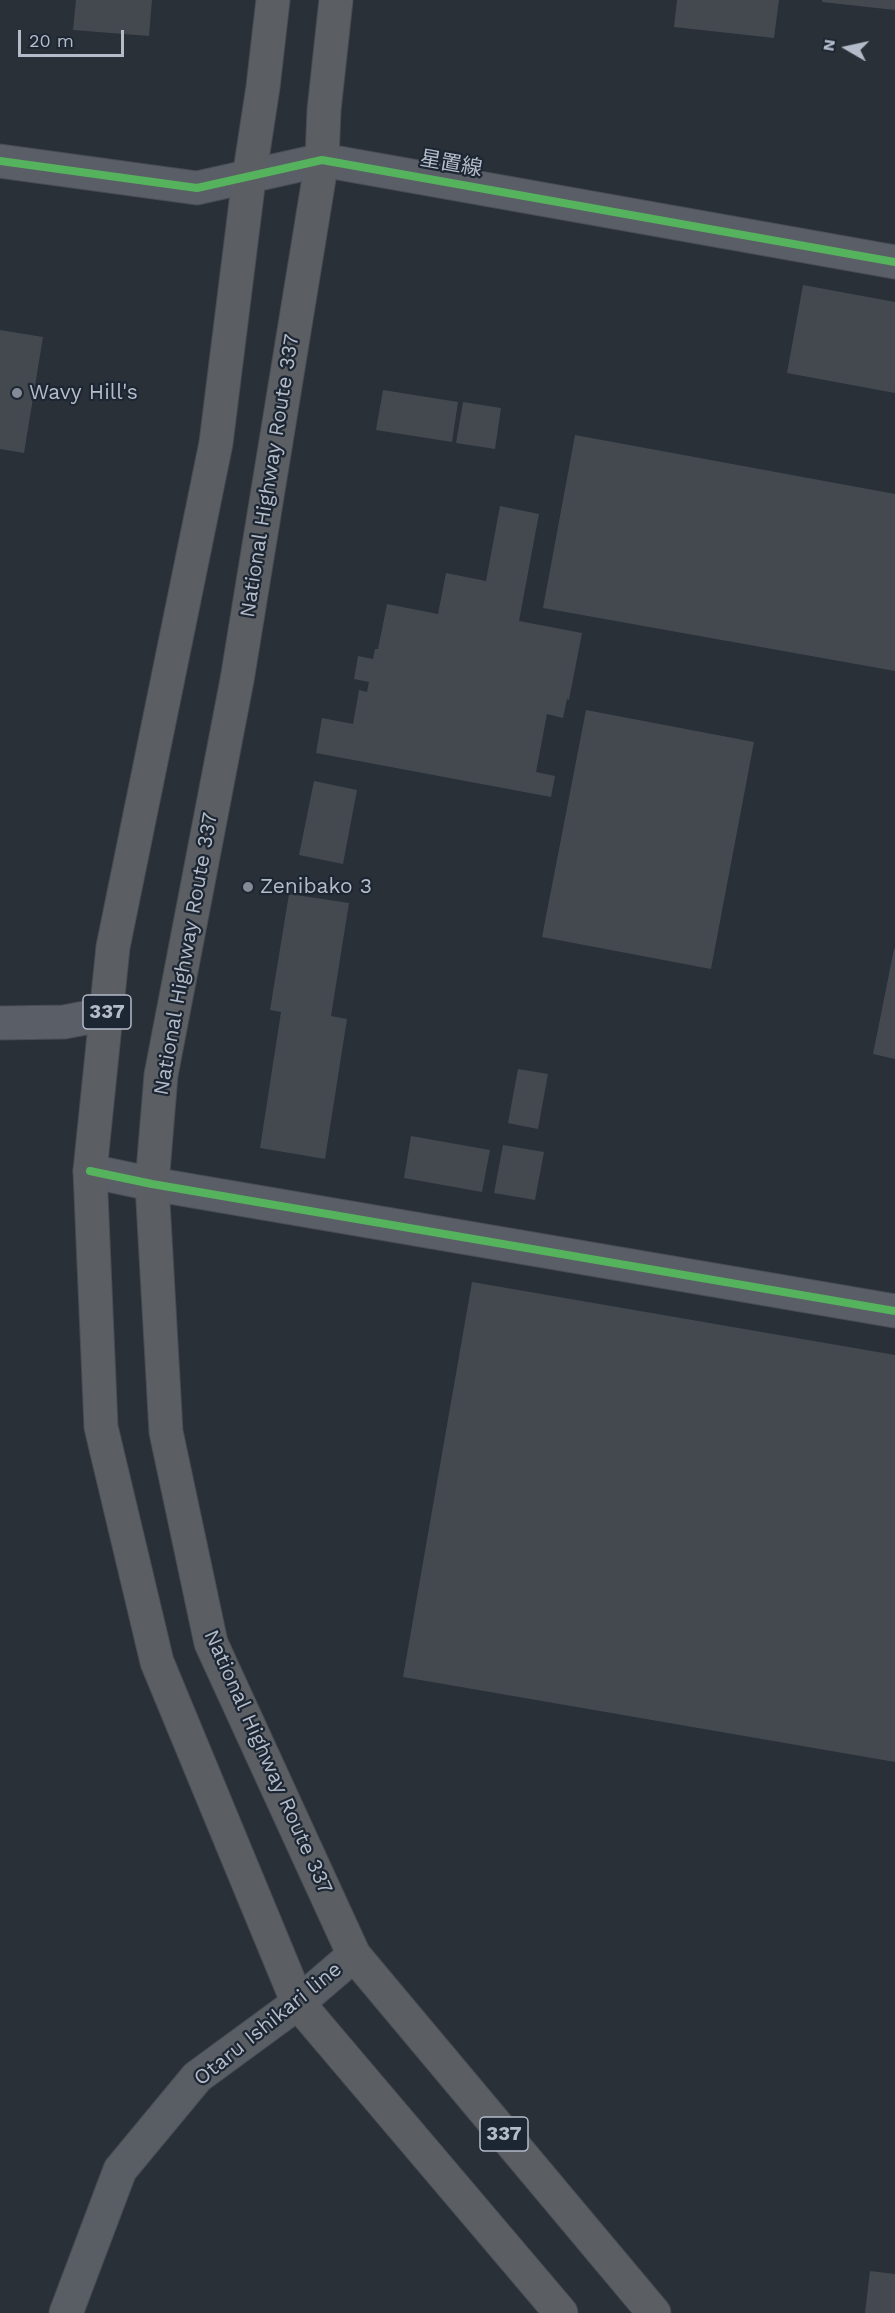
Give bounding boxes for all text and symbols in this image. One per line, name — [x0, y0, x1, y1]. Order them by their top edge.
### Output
scale bar — [21, 18, 128, 56]
north arrow — [817, 18, 877, 78]
text: 20 m — [29, 30, 74, 51]
text: N — [818, 38, 839, 52]
street label: 星置線 — [418, 146, 484, 182]
street label: National Highway Route 337 — [235, 333, 305, 619]
place label: Wavy Hill's — [29, 380, 138, 406]
marker: Wavy Hill's — [10, 386, 24, 400]
street label: National Highway Route 337 — [149, 811, 223, 1097]
place label: Zenibako 3 — [260, 874, 372, 900]
marker: Zenibako 3 — [241, 880, 255, 894]
road number: 337 — [83, 995, 131, 1029]
street label: National Highway Route 337 — [198, 1626, 338, 1898]
street label: Otaru Ishikari line — [189, 1957, 347, 2091]
road number: 337 — [480, 2117, 528, 2151]

